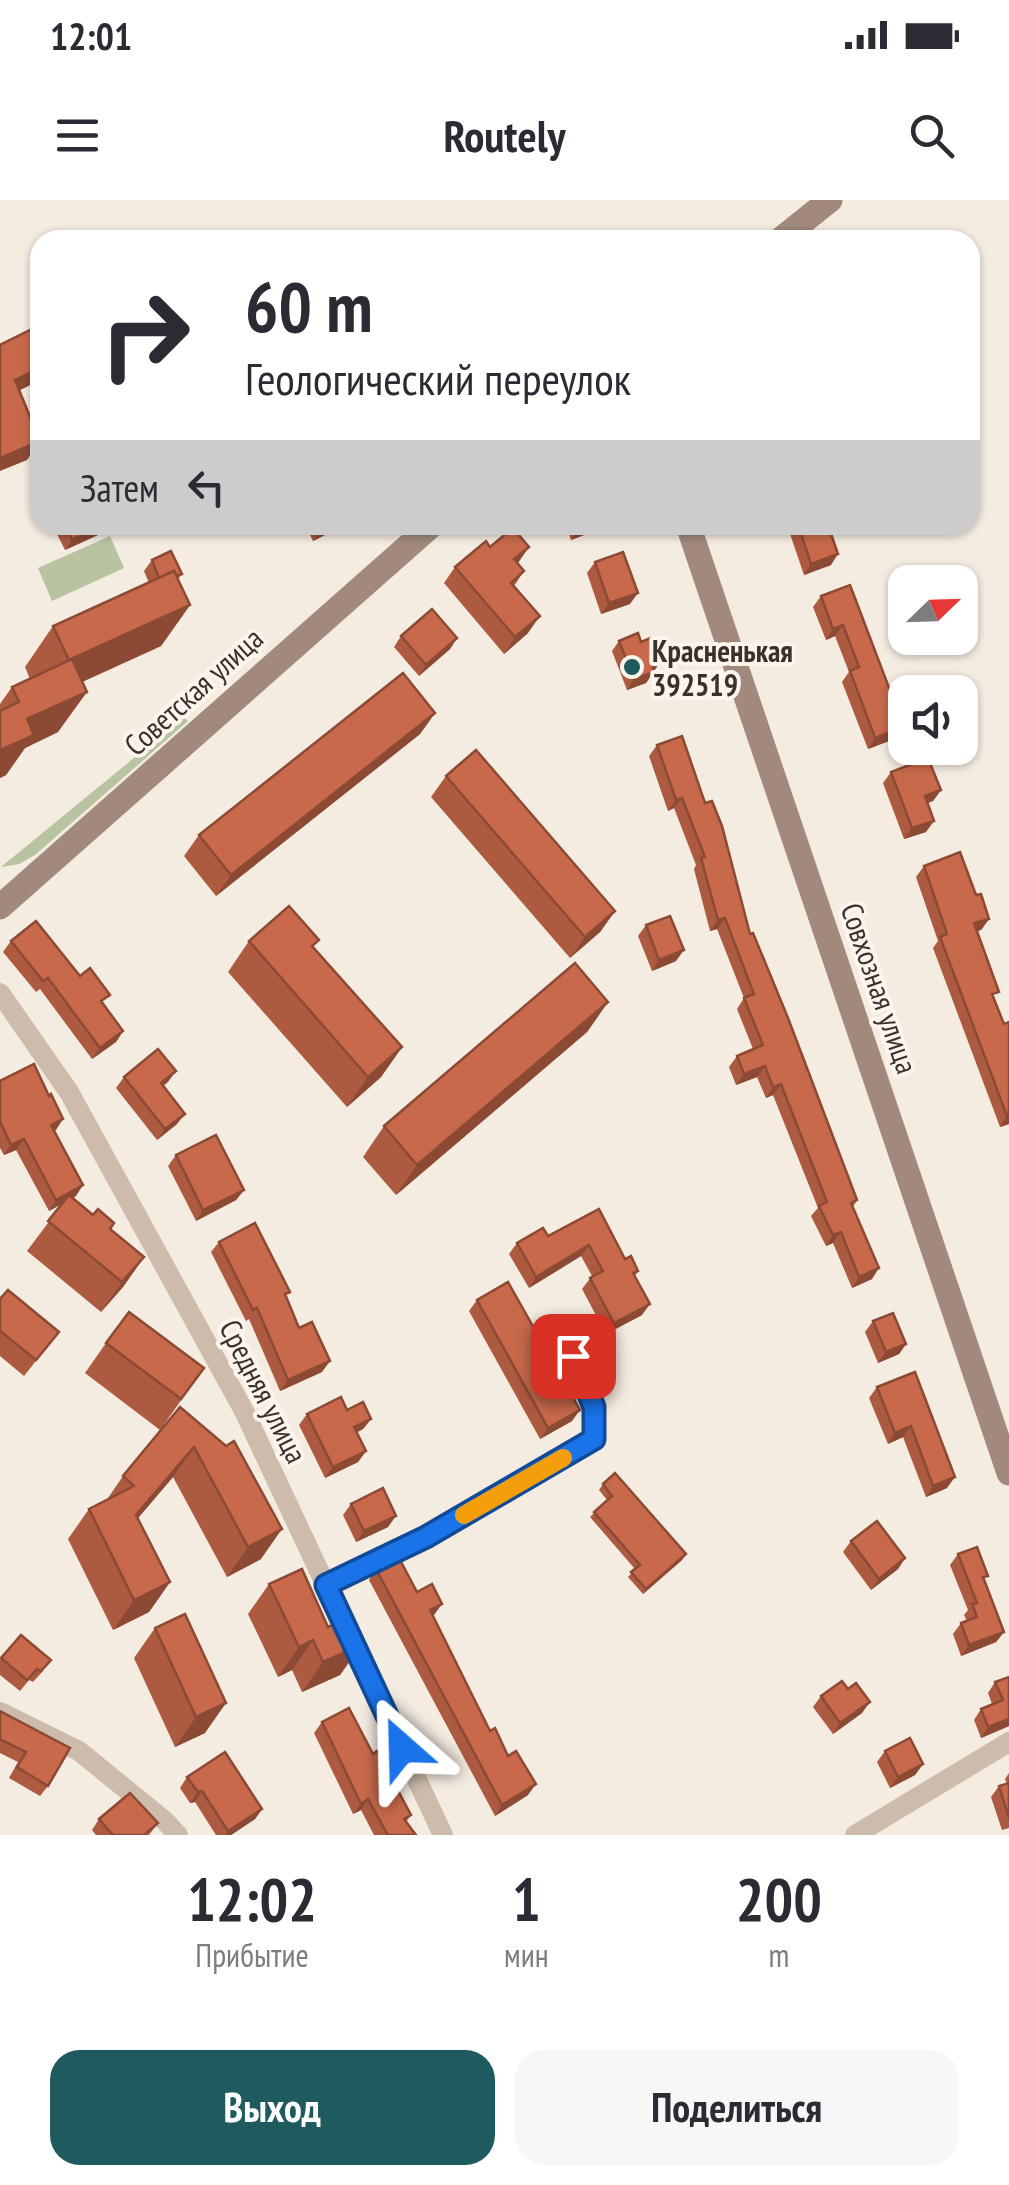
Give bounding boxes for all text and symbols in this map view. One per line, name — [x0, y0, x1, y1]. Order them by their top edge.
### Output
text: 12:01 — [50, 11, 132, 60]
text: Routely — [443, 106, 566, 164]
icon: menu — [50, 108, 105, 163]
icon: search — [904, 108, 959, 163]
text: 60 m — [245, 261, 373, 351]
icon: right — [80, 270, 210, 400]
text: Геологический переулок — [245, 349, 631, 407]
icon: left — [179, 460, 234, 515]
text: Затем — [80, 463, 159, 512]
north arrow — [888, 565, 978, 655]
map controls — [888, 565, 978, 765]
street label: Советская улица — [116, 619, 270, 763]
place label: Красненькая 392519 — [652, 631, 793, 704]
marker: Красненькая 392519 — [621, 656, 643, 678]
button: sound — [888, 675, 978, 765]
street label: Совхозная улица — [833, 898, 927, 1078]
street label: Средняя улица — [211, 1313, 317, 1469]
pin — [531, 1314, 616, 1399]
icon: arrive — [546, 1329, 601, 1384]
position arrow — [350, 1696, 454, 1800]
text: 12:02 — [187, 1860, 317, 1938]
text: 1 — [512, 1860, 541, 1938]
text: 200 — [736, 1860, 822, 1938]
text: Прибытие — [195, 1934, 309, 1976]
text: мин — [504, 1934, 549, 1976]
text: m — [768, 1934, 789, 1976]
button: Выход — [50, 2050, 495, 2165]
button: Поделиться — [515, 2050, 959, 2165]

